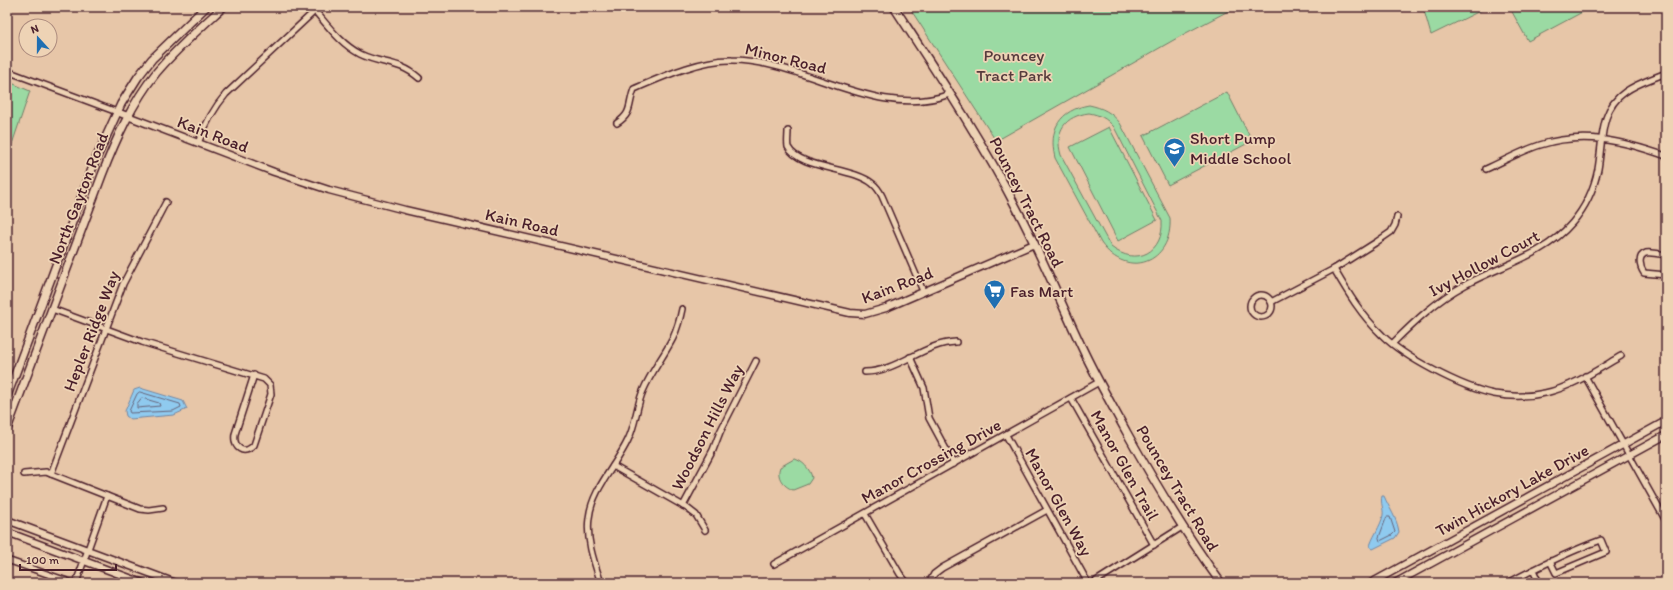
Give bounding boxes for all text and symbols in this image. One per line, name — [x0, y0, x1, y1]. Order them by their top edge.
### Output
north arrow — [18, 18, 58, 58]
text: N — [29, 22, 40, 37]
street label: Minor Road — [743, 38, 830, 78]
park label: Pouncey Tract Park — [976, 45, 1052, 85]
street label: Kain Road — [175, 111, 251, 157]
place label: Short Pump Middle School — [1190, 128, 1291, 168]
street label: North Gayton Road — [44, 129, 113, 267]
street label: Pouncey Tract Road — [985, 133, 1069, 271]
school or university icon: Short Pump Middle School — [1161, 135, 1187, 168]
street label: Kain Road — [483, 204, 561, 240]
street label: Ivy Hollow Court — [1425, 225, 1543, 301]
street label: Kain Road — [859, 262, 935, 308]
street label: Hepler Ridge Way — [59, 268, 123, 394]
supermarket icon: Fas Mart — [981, 278, 1007, 311]
place label: Fas Mart — [1010, 281, 1073, 301]
street label: Woodson Hills Way — [667, 361, 747, 493]
street label: Manor Glen Trail — [1086, 406, 1164, 524]
street label: Manor Crossing Drive — [858, 414, 1004, 508]
street label: Pouncey Tract Road — [1132, 421, 1224, 555]
street label: Twin Hickory Lake Drive — [1432, 440, 1592, 540]
street label: Manor Glen Way — [1021, 445, 1097, 559]
scale bar — [20, 546, 116, 572]
text: 100 m — [26, 553, 59, 567]

